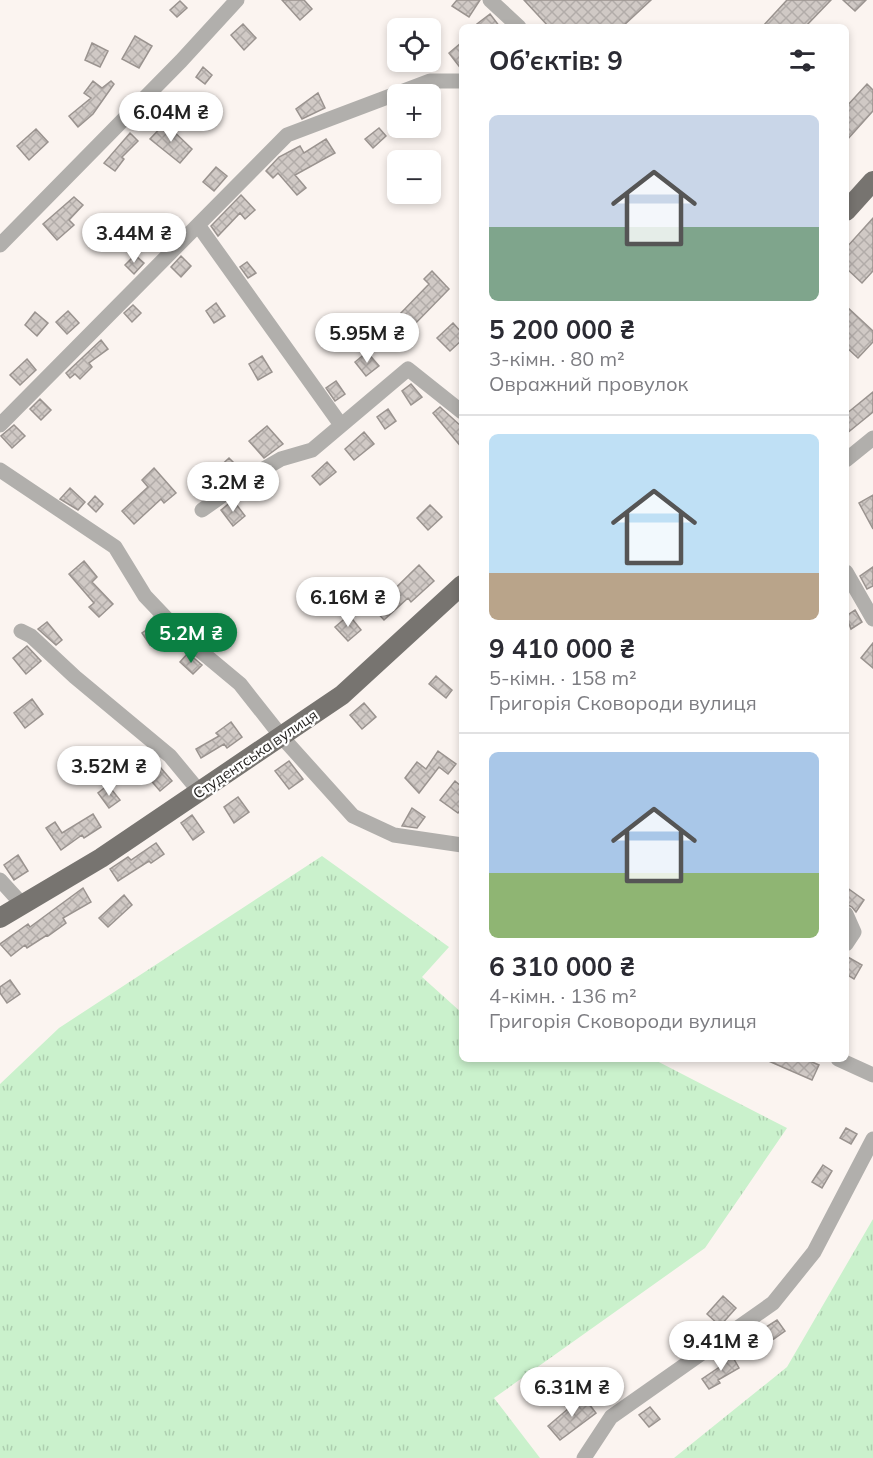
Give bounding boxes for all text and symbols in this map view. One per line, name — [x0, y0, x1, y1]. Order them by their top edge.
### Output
map controls — [387, 18, 441, 204]
button: locate — [387, 18, 441, 72]
text: Об’єктів: 9 — [489, 44, 623, 77]
icon: filters — [786, 44, 819, 77]
button: + — [387, 84, 441, 138]
pin: 6.04M ₴ — [116, 92, 226, 143]
text: 6.04M ₴ — [133, 99, 209, 124]
button: − — [387, 150, 441, 204]
icon: home — [600, 154, 708, 262]
pin: 3.44M ₴ — [79, 213, 189, 264]
text: 3.44M ₴ — [96, 220, 172, 245]
pin: 5.95M ₴ — [312, 313, 422, 364]
text: 5 200 000 ₴ — [489, 313, 635, 346]
text: 5.95M ₴ — [329, 320, 405, 345]
text: 3-кімн. · 80 m² — [489, 346, 625, 371]
text: Овражний провулок — [489, 371, 688, 396]
pin: 3.2M ₴ — [184, 462, 282, 513]
text: 3.2M ₴ — [201, 469, 265, 494]
icon: home — [600, 473, 708, 581]
pin: 6.16M ₴ — [293, 577, 403, 628]
text: 6.16M ₴ — [310, 584, 386, 609]
pin: 5.2M ₴ — [142, 613, 240, 664]
text: 5.2M ₴ — [159, 620, 223, 645]
text: 9 410 000 ₴ — [489, 632, 635, 665]
text: 5-кімн. · 158 m² — [489, 665, 637, 690]
text: Григорія Сковороди вулиця — [489, 690, 757, 715]
street label: Студентська вулиця — [189, 705, 321, 803]
pin: 3.52M ₴ — [54, 746, 164, 797]
text: 3.52M ₴ — [71, 753, 147, 778]
icon: home — [600, 791, 708, 899]
text: 6 310 000 ₴ — [489, 950, 635, 983]
text: 4-кімн. · 136 m² — [489, 983, 637, 1008]
text: Григорія Сковороди вулиця — [489, 1008, 757, 1033]
pin: 9.41M ₴ — [666, 1321, 776, 1372]
text: 9.41M ₴ — [683, 1328, 759, 1353]
pin: 6.31M ₴ — [517, 1367, 627, 1418]
text: 6.31M ₴ — [534, 1374, 610, 1399]

